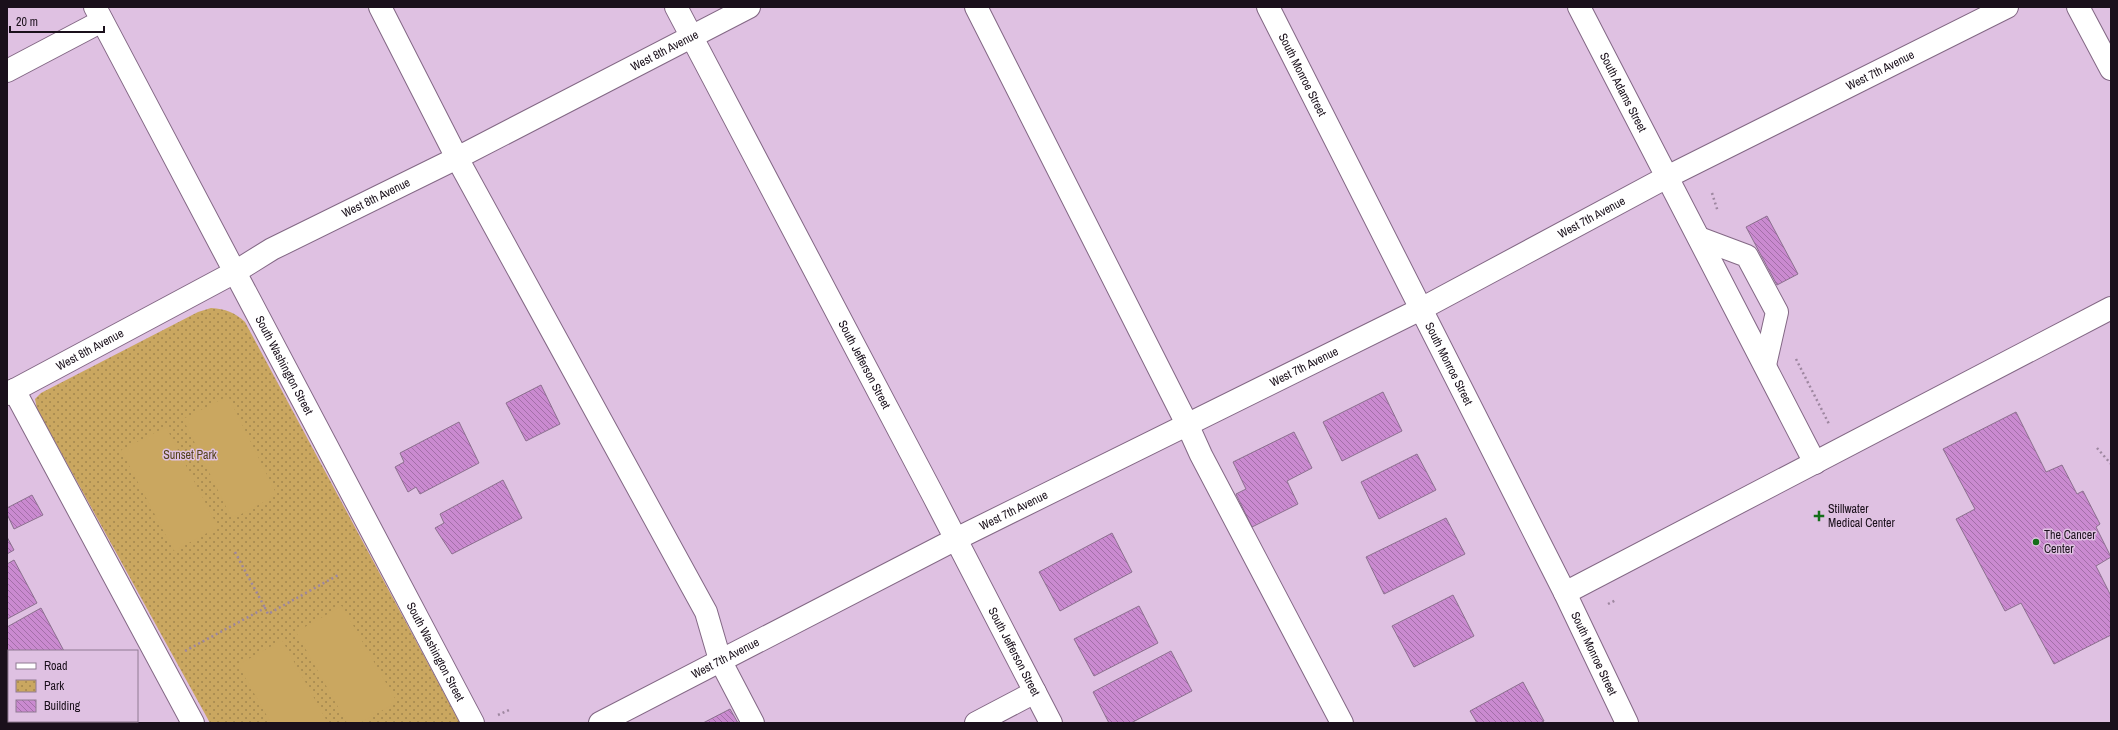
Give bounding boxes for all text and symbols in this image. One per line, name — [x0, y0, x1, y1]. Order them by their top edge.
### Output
scale bar — [10, 8, 104, 34]
text: 20 m — [16, 14, 38, 30]
street label: West 8th Avenue — [628, 27, 701, 75]
street label: South Monroe Street — [1275, 31, 1330, 119]
street label: West 7th Avenue — [1843, 47, 1917, 94]
street label: South Adams Street — [1596, 50, 1651, 135]
street label: West 8th Avenue — [339, 174, 413, 221]
street label: West 7th Avenue — [1555, 193, 1628, 242]
street label: South Washington Street — [251, 313, 317, 418]
street label: South Jefferson Street — [834, 317, 894, 412]
street label: South Monroe Street — [1421, 320, 1477, 408]
street label: West 8th Avenue — [53, 325, 126, 374]
street label: West 7th Avenue — [1267, 343, 1341, 390]
park label: Sunset Park — [163, 447, 217, 463]
street label: West 7th Avenue — [977, 487, 1050, 534]
place label: Stillwater Medical Center — [1828, 501, 1895, 531]
marker: Stillwater Medical Center — [1813, 510, 1825, 522]
place label: The Cancer Center — [2044, 527, 2096, 557]
marker: The Cancer Center — [2031, 537, 2041, 547]
street label: South Washington Street — [403, 599, 468, 704]
street label: South Jefferson Street — [984, 605, 1044, 699]
street label: South Monroe Street — [1567, 609, 1621, 698]
street label: West 7th Avenue — [689, 634, 762, 682]
legend — [8, 650, 138, 722]
text: Road — [44, 658, 68, 674]
text: Park — [44, 678, 64, 694]
text: Building — [44, 698, 81, 714]

